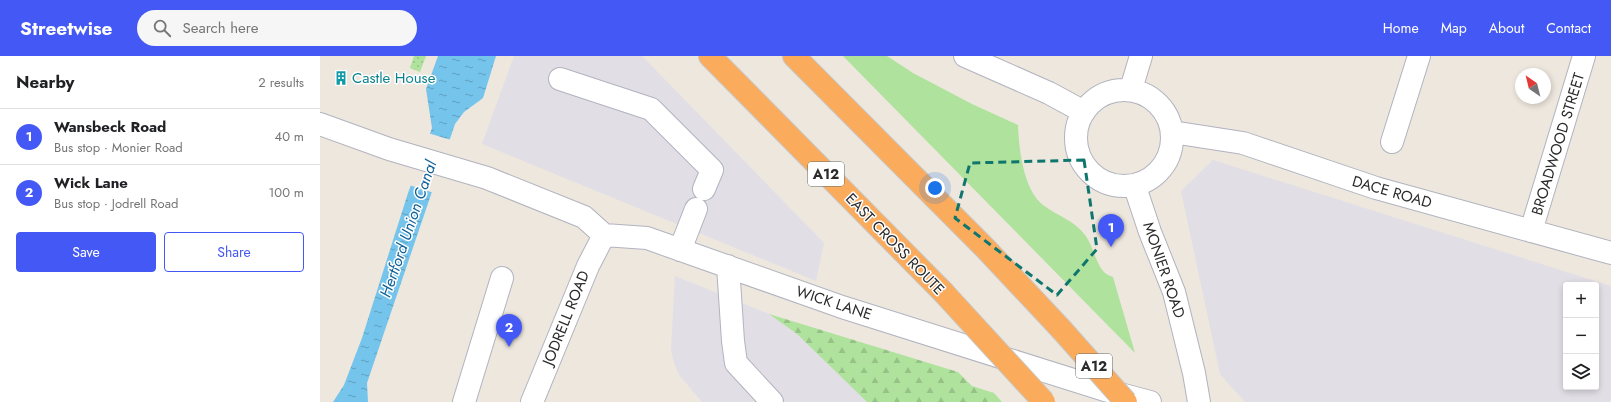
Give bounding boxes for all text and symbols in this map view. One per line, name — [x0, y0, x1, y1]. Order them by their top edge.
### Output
search box — [137, 10, 417, 46]
text: Streetwise — [20, 15, 113, 42]
icon: search — [151, 17, 173, 39]
text: Search here — [183, 17, 258, 39]
text: Home — [1383, 18, 1419, 38]
text: Map — [1441, 18, 1467, 38]
text: About — [1489, 18, 1524, 38]
text: Contact — [1546, 18, 1591, 38]
place label: Castle House — [352, 67, 436, 89]
north arrow — [1515, 68, 1551, 104]
text: Nearby — [16, 70, 74, 94]
building icon: Castle House — [333, 70, 349, 86]
street label: BROADWOOD STREET — [1526, 70, 1590, 218]
text: 2 results — [258, 73, 304, 92]
text: Wansbeck Road — [54, 116, 166, 138]
text: 1 — [26, 127, 32, 146]
text: 40 m — [275, 127, 304, 146]
text: Bus stop · Monier Road — [54, 138, 183, 157]
water label: Hertford Union Canal — [374, 156, 443, 301]
road number: A12 — [808, 162, 844, 186]
street label: DACE ROAD — [1349, 170, 1435, 214]
text: Wick Lane — [54, 172, 128, 194]
your location — [925, 178, 945, 198]
text: 2 — [25, 183, 33, 202]
text: 100 m — [269, 183, 304, 202]
street label: EAST CROSS ROUTE — [840, 188, 950, 300]
text: Bus stop · Jodrell Road — [54, 194, 178, 213]
pin: 1 — [1098, 214, 1124, 247]
street label: MONIER ROAD — [1137, 219, 1191, 321]
button: Save — [16, 232, 156, 272]
button: Share — [164, 232, 304, 272]
street label: JODRELL ROAD — [536, 267, 595, 370]
street label: WICK LANE — [793, 280, 875, 326]
map controls — [1563, 282, 1599, 390]
button: + — [1563, 282, 1599, 318]
pin: 2 — [496, 314, 522, 347]
button: − — [1563, 318, 1599, 354]
road number: A12 — [1076, 354, 1112, 378]
button: layers — [1563, 354, 1599, 390]

